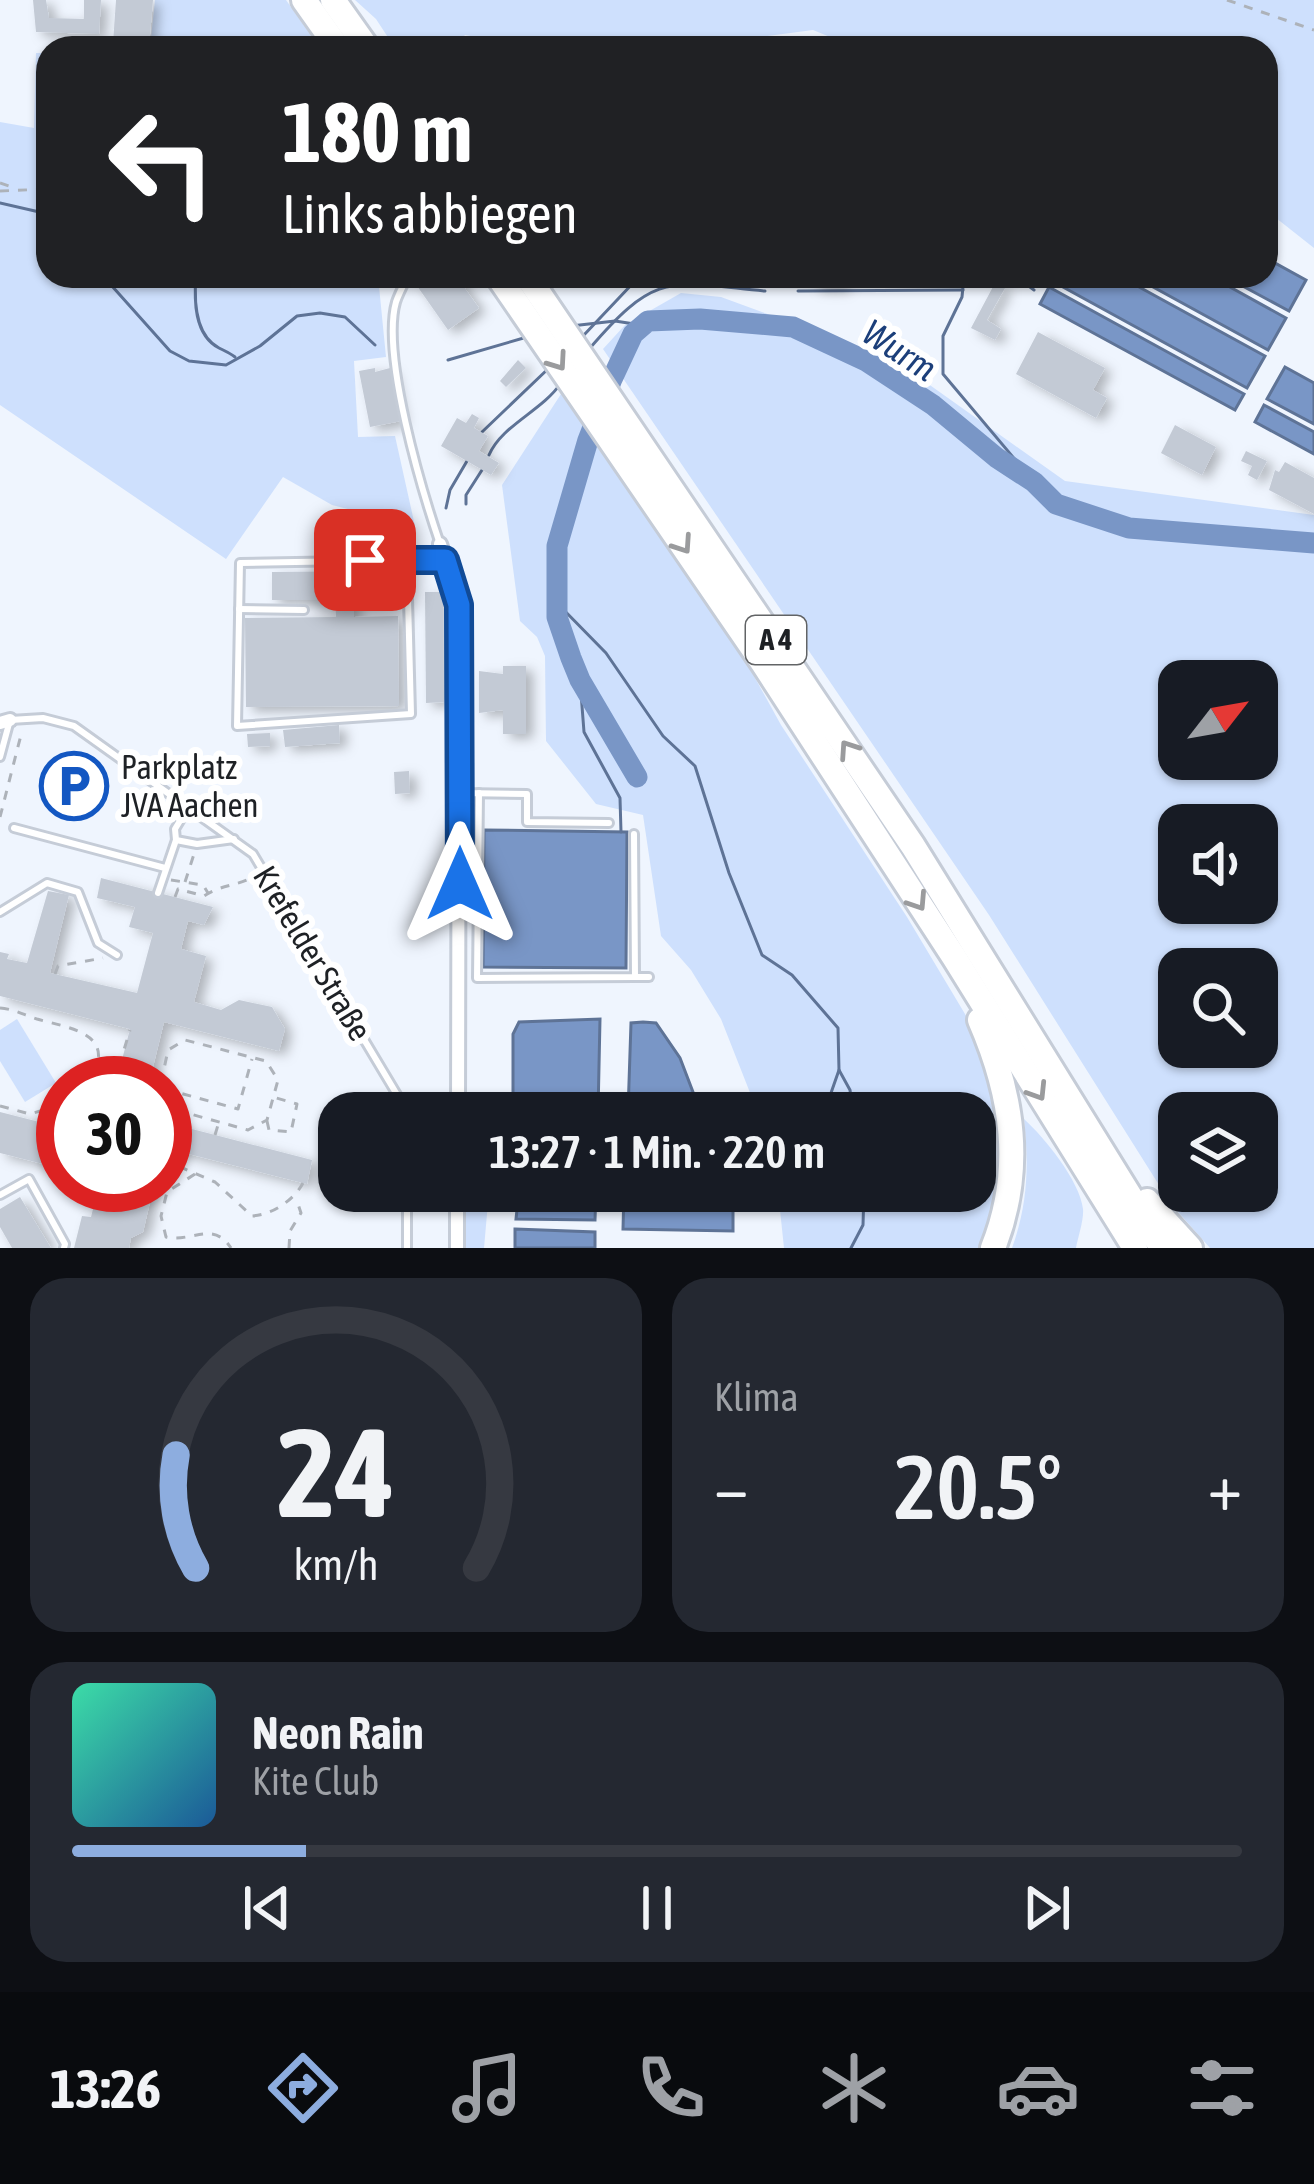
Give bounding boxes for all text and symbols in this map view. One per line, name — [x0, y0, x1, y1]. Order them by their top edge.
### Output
icon: left — [84, 84, 240, 240]
text: 180 m — [282, 84, 472, 180]
text: Links abbiegen — [282, 183, 578, 244]
water label: Wurm — [855, 311, 945, 389]
one-way arrow — [544, 349, 566, 371]
pin — [314, 509, 416, 611]
icon: arrive — [332, 527, 398, 593]
one-way arrow — [669, 531, 691, 553]
road number: A 4 — [746, 616, 806, 664]
north arrow — [1158, 660, 1278, 780]
map controls — [1158, 660, 1278, 1212]
one-way arrow — [841, 740, 863, 762]
place label: Parkplatz JVA Aachen — [121, 748, 258, 824]
parking icon: Parkplatz JVA Aachen — [39, 751, 109, 821]
button: sound — [1158, 804, 1278, 924]
position arrow — [397, 821, 523, 947]
street label: Krefelder Straße — [246, 859, 380, 1047]
one-way arrow — [904, 888, 926, 910]
button: search — [1158, 948, 1278, 1068]
speed limit sign: 30 — [36, 1056, 192, 1212]
one-way arrow — [1024, 1078, 1046, 1100]
button: layers — [1158, 1092, 1278, 1212]
text: 13:27 · 1 Min. · 220 m — [489, 1126, 825, 1178]
text: Klima — [714, 1375, 799, 1419]
text: 24 — [277, 1400, 395, 1543]
text: 20.5° — [894, 1435, 1062, 1538]
text: − — [714, 1448, 748, 1524]
text: + — [1208, 1448, 1242, 1524]
text: km/h — [293, 1540, 379, 1589]
text: Neon Rain — [252, 1707, 424, 1759]
text: Kite Club — [252, 1759, 379, 1803]
icon: previous — [234, 1875, 300, 1941]
icon: pause — [624, 1875, 690, 1941]
icon: next — [1014, 1875, 1080, 1941]
icon: directions — [261, 2046, 345, 2130]
icon: music — [445, 2046, 529, 2130]
icon: phone — [629, 2046, 713, 2130]
icon: climate — [812, 2046, 896, 2130]
icon: car — [996, 2046, 1080, 2130]
icon: filters — [1180, 2046, 1264, 2130]
text: 13:26 — [50, 2058, 161, 2119]

